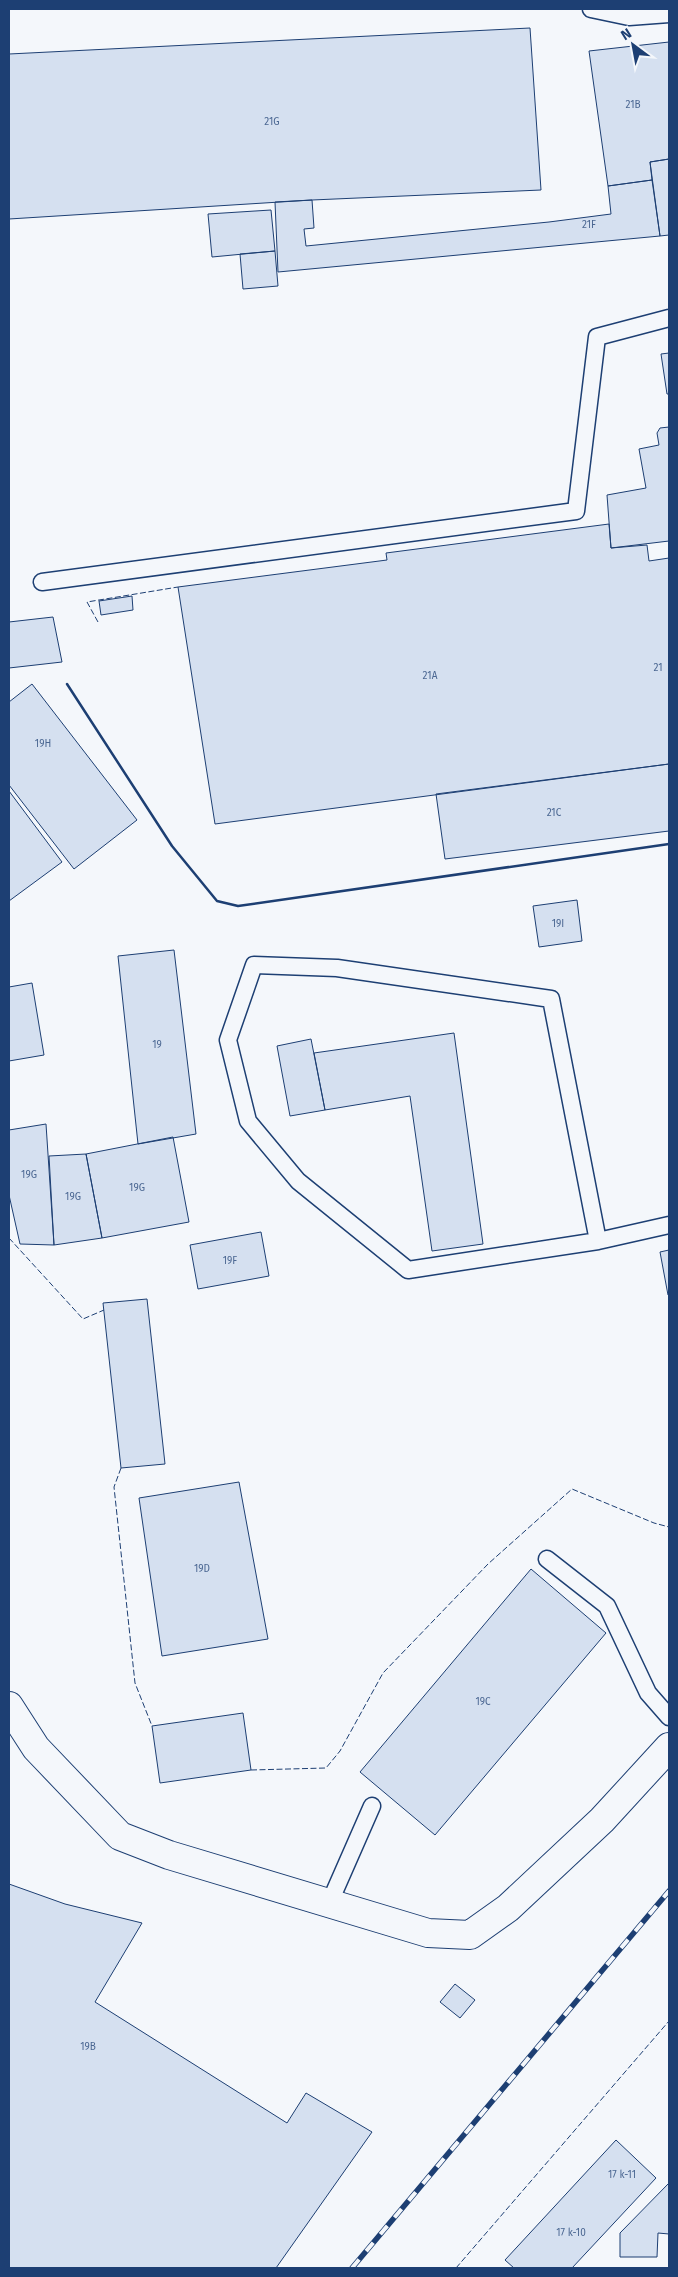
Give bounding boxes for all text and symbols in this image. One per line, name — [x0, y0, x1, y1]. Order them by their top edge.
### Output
north arrow — [608, 20, 658, 70]
text: N — [618, 25, 635, 44]
house number: 21B — [625, 99, 641, 111]
house number: 21G — [264, 116, 280, 128]
house number: 21F — [582, 219, 596, 231]
house number: 21 — [653, 662, 663, 674]
house number: 21A — [423, 670, 438, 682]
house number: 19H — [35, 738, 51, 750]
house number: 21C — [547, 807, 562, 819]
house number: 19I — [552, 918, 564, 930]
house number: 19 — [152, 1039, 162, 1051]
house number: 19G — [21, 1169, 37, 1181]
house number: 19G — [129, 1182, 145, 1194]
house number: 19G — [65, 1191, 81, 1203]
house number: 19F — [223, 1255, 237, 1267]
house number: 19D — [194, 1563, 210, 1575]
house number: 19C — [475, 1696, 491, 1708]
house number: 19B — [80, 2041, 96, 2053]
house number: 17 k-11 — [608, 2169, 636, 2181]
house number: 17 k-10 — [556, 2227, 586, 2239]

